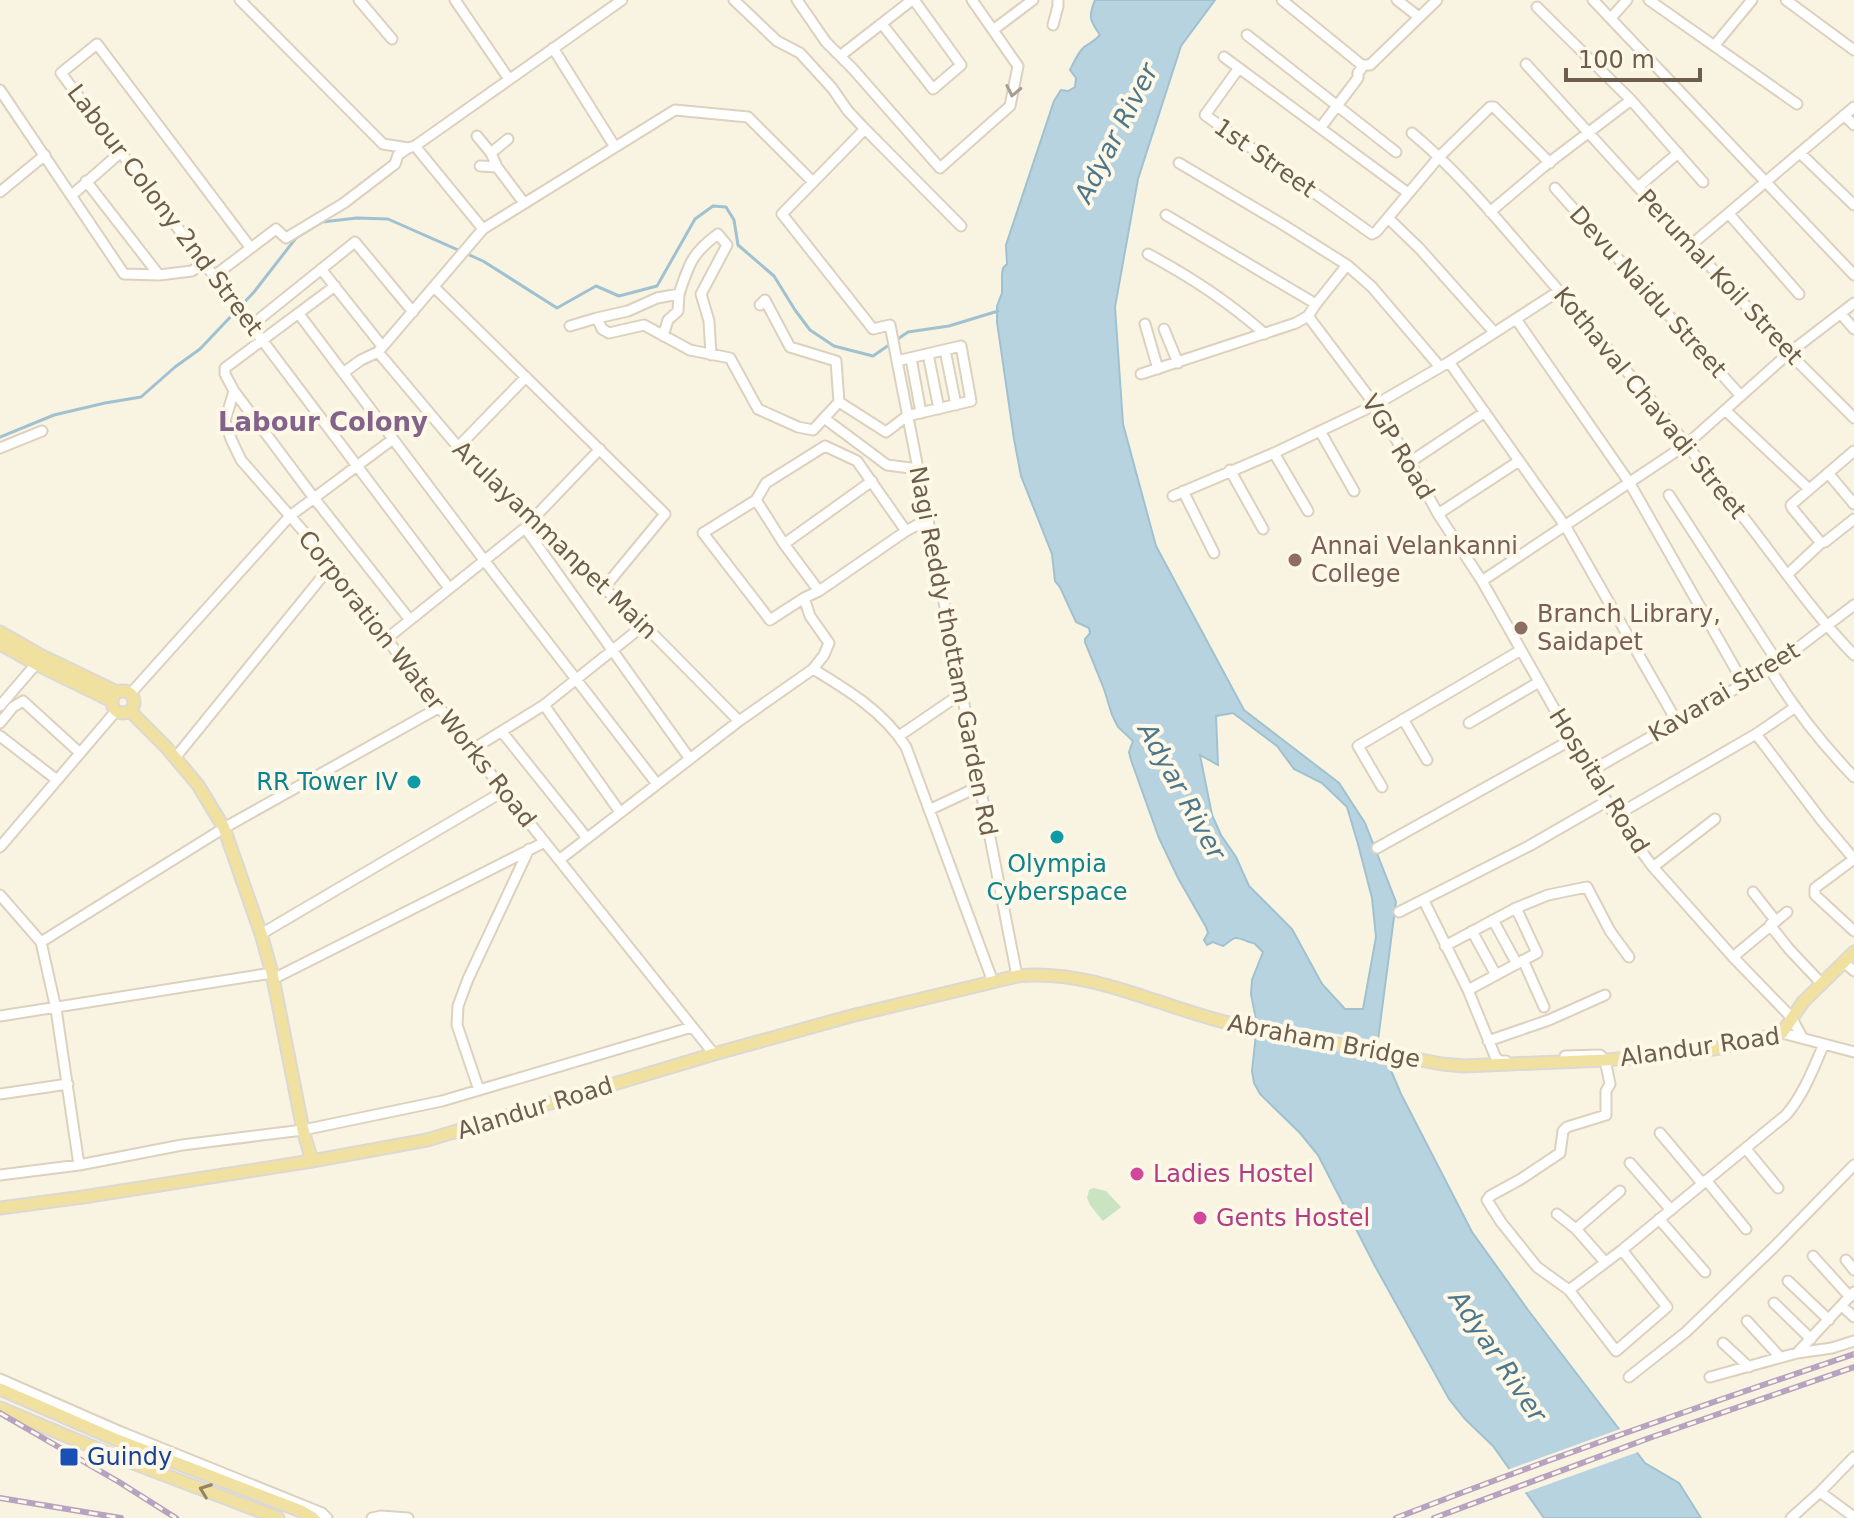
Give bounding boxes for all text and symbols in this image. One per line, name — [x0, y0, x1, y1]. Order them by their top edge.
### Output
scale bar — [1566, 32, 1700, 82]
text: 100 m — [1578, 46, 1655, 74]
water label: Adyar River — [1067, 56, 1165, 209]
street label: Labour Colony 2nd Street — [61, 79, 269, 341]
one-way arrow — [1005, 83, 1022, 97]
street label: 1st Street — [1209, 113, 1321, 203]
street label: Perumal Koil Street — [1632, 184, 1808, 370]
street label: Devu Naidu Street — [1564, 201, 1732, 383]
street label: Kothaval Chavadi Street — [1548, 282, 1752, 524]
street label: VGP Road — [1356, 389, 1440, 505]
district label: Labour Colony — [218, 407, 428, 437]
street label: Arulayammanpet Main — [447, 435, 663, 645]
street label: Nagi Reddy thottam Garden Rd — [903, 464, 1003, 838]
street label: Corporation Water Works Road — [292, 525, 542, 833]
place label: Annai Velankanni College — [1311, 532, 1518, 588]
marker: Annai Velankanni College — [1286, 551, 1304, 569]
place label: Branch Library, Saidapet — [1537, 600, 1721, 656]
marker: Branch Library, Saidapet — [1512, 619, 1530, 637]
street label: Kavarai Street — [1644, 636, 1804, 748]
street label: Hospital Road — [1543, 703, 1655, 859]
water label: Adyar River — [1131, 716, 1233, 867]
place label: RR Tower IV — [256, 768, 399, 796]
marker: RR Tower IV — [405, 773, 423, 791]
marker: Olympia Cyberspace — [1048, 828, 1066, 846]
place label: Olympia Cyberspace — [986, 850, 1128, 906]
street label: Abraham Bridge — [1225, 1009, 1423, 1073]
street label: Alandur Road — [1618, 1022, 1782, 1072]
street label: Alandur Road — [454, 1071, 616, 1145]
place label: Ladies Hostel — [1153, 1160, 1314, 1188]
marker: Ladies Hostel — [1128, 1165, 1146, 1183]
place label: Gents Hostel — [1216, 1204, 1370, 1232]
marker: Gents Hostel — [1191, 1209, 1209, 1227]
water label: Adyar River — [1442, 1283, 1554, 1429]
place label: Guindy — [87, 1443, 172, 1471]
marker: Guindy — [58, 1446, 80, 1468]
one-way arrow — [199, 1483, 213, 1500]

